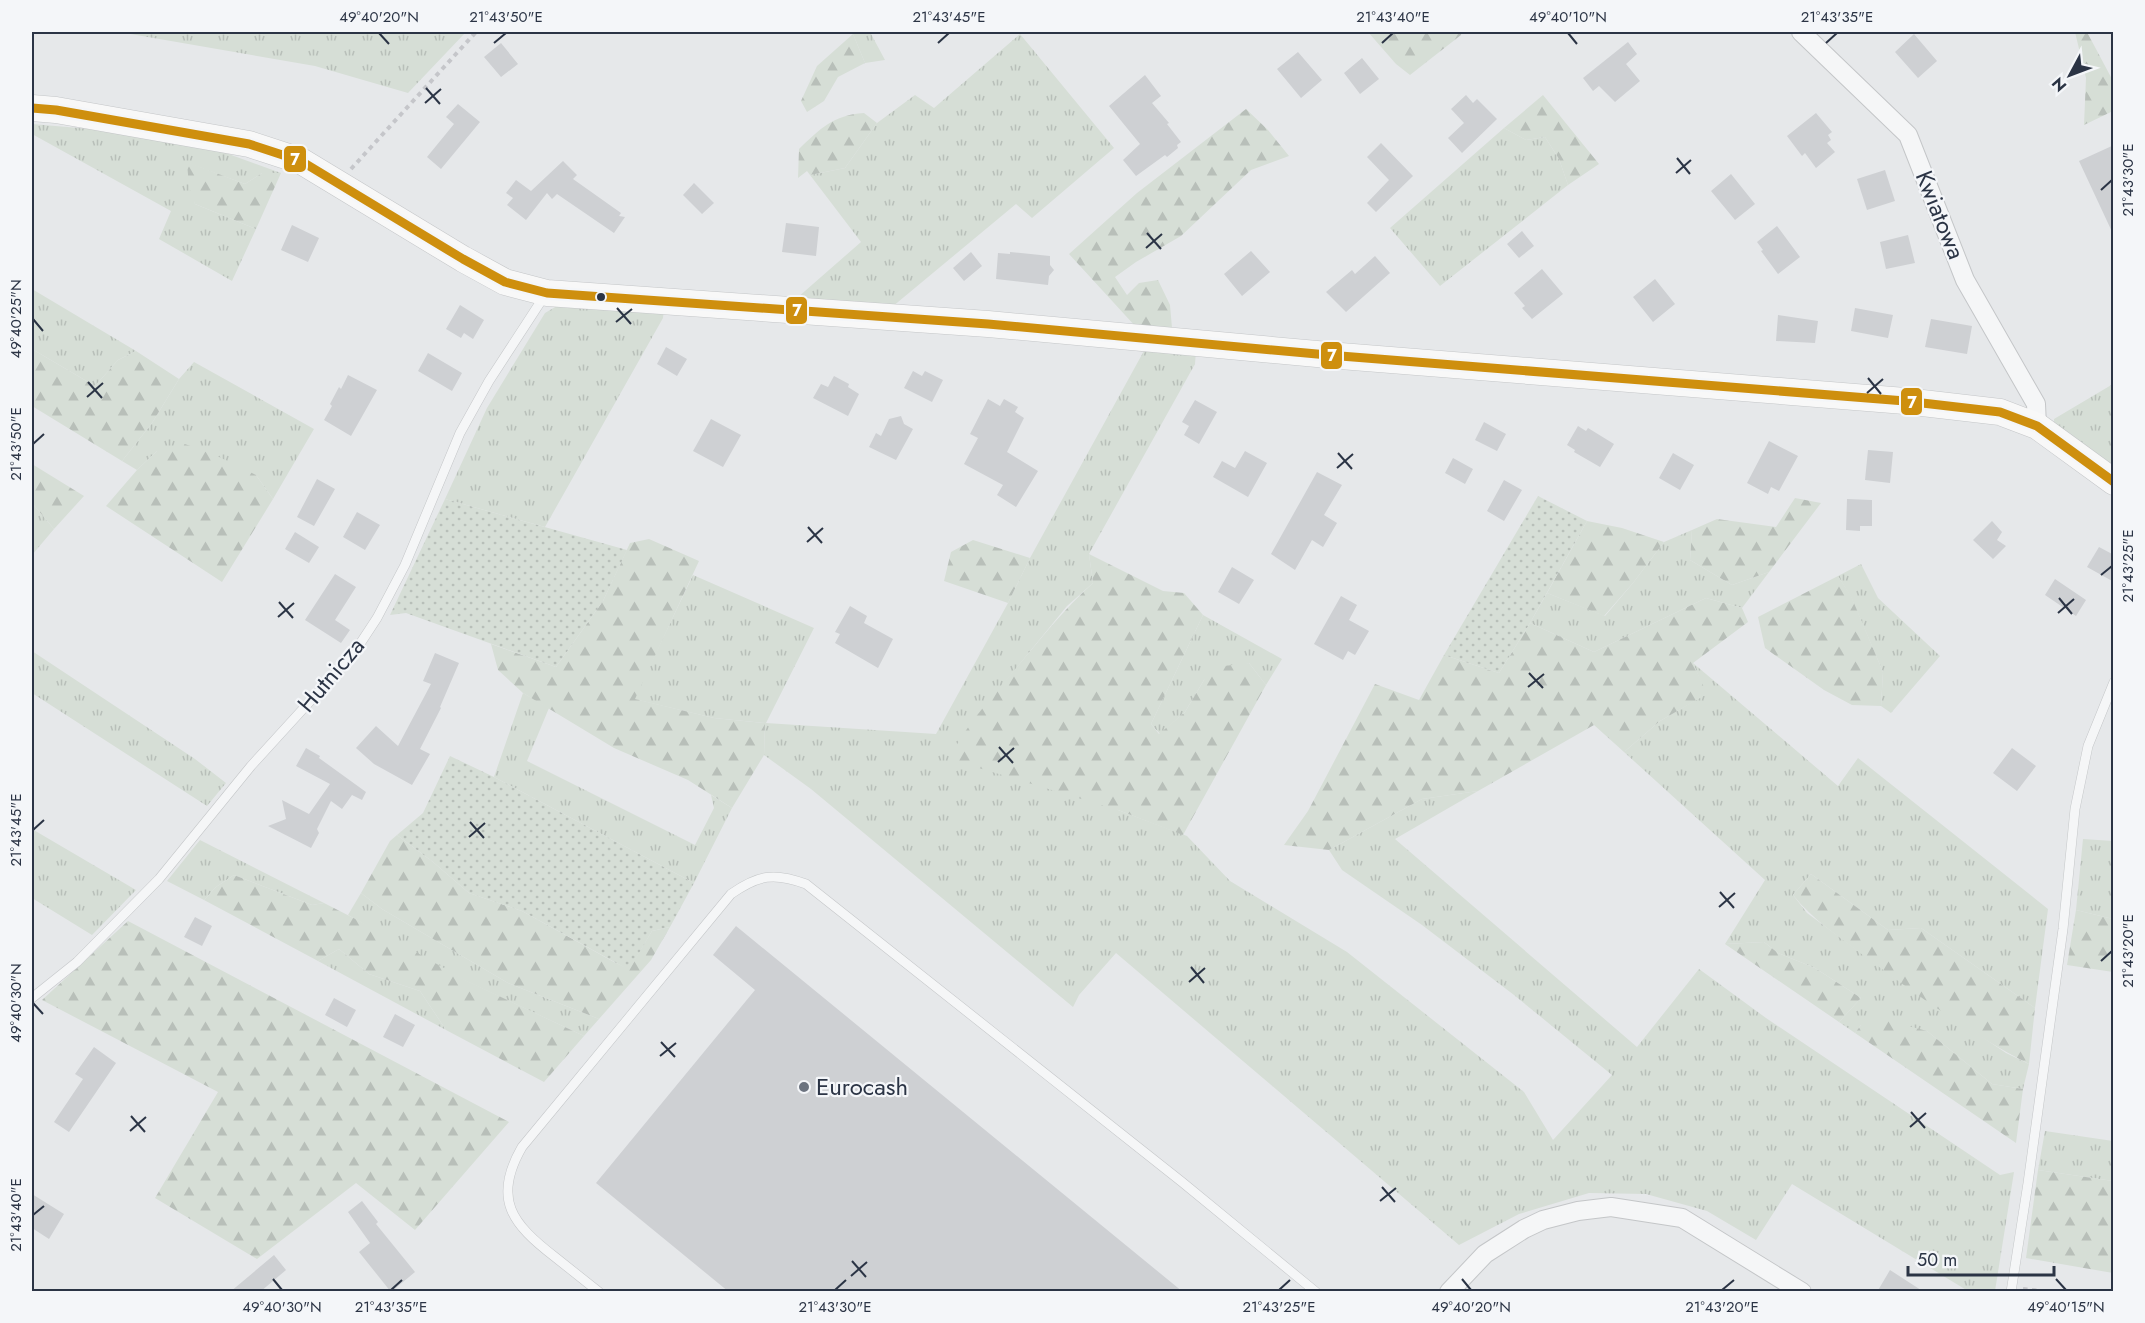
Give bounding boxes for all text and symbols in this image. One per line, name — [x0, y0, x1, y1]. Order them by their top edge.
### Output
text: 49°40'20"N — [339, 6, 419, 28]
text: 21°43'50"E — [469, 6, 543, 28]
text: 21°43'45"E — [912, 6, 986, 28]
text: 21°43'40"E — [1356, 6, 1430, 28]
text: 49°40'10"N — [1529, 6, 1607, 28]
text: 21°43'35"E — [1801, 6, 1873, 28]
north arrow — [2040, 45, 2100, 105]
text: N — [2046, 72, 2072, 97]
text: 21°43'30"E — [2117, 143, 2139, 217]
line badge: 7 — [283, 145, 307, 173]
text: 7 — [290, 148, 300, 171]
street label: Kwiatowa — [1907, 165, 1974, 264]
text: 49°40'25"N — [5, 279, 27, 359]
unlabelled marker — [595, 291, 607, 303]
line badge: 7 — [785, 296, 808, 325]
text: 7 — [792, 299, 802, 322]
line badge: 7 — [1320, 341, 1343, 370]
text: 7 — [1327, 344, 1337, 367]
line badge: 7 — [1900, 387, 1923, 416]
text: 7 — [1907, 391, 1917, 414]
text: 21°43'50"E — [5, 407, 27, 481]
text: 21°43'25"E — [2117, 530, 2139, 602]
street label: Hutnicza — [289, 630, 372, 720]
text: 21°43'45"E — [5, 793, 27, 867]
text: 21°43'20"E — [2117, 914, 2139, 988]
text: 49°40'30"N — [5, 963, 27, 1043]
place label: Eurocash — [816, 1069, 908, 1104]
marker: Eurocash — [797, 1080, 811, 1094]
text: 21°43'40"E — [5, 1178, 27, 1252]
scale bar — [1908, 1239, 2054, 1277]
text: 50 m — [1917, 1247, 1957, 1273]
text: 49°40'30"N — [242, 1296, 322, 1318]
text: 21°43'35"E — [355, 1296, 427, 1318]
text: 21°43'30"E — [798, 1296, 872, 1318]
text: 21°43'25"E — [1243, 1296, 1315, 1318]
text: 49°40'20"N — [1431, 1296, 1511, 1318]
text: 21°43'20"E — [1685, 1296, 1759, 1318]
text: 49°40'15"N — [2027, 1296, 2105, 1318]

